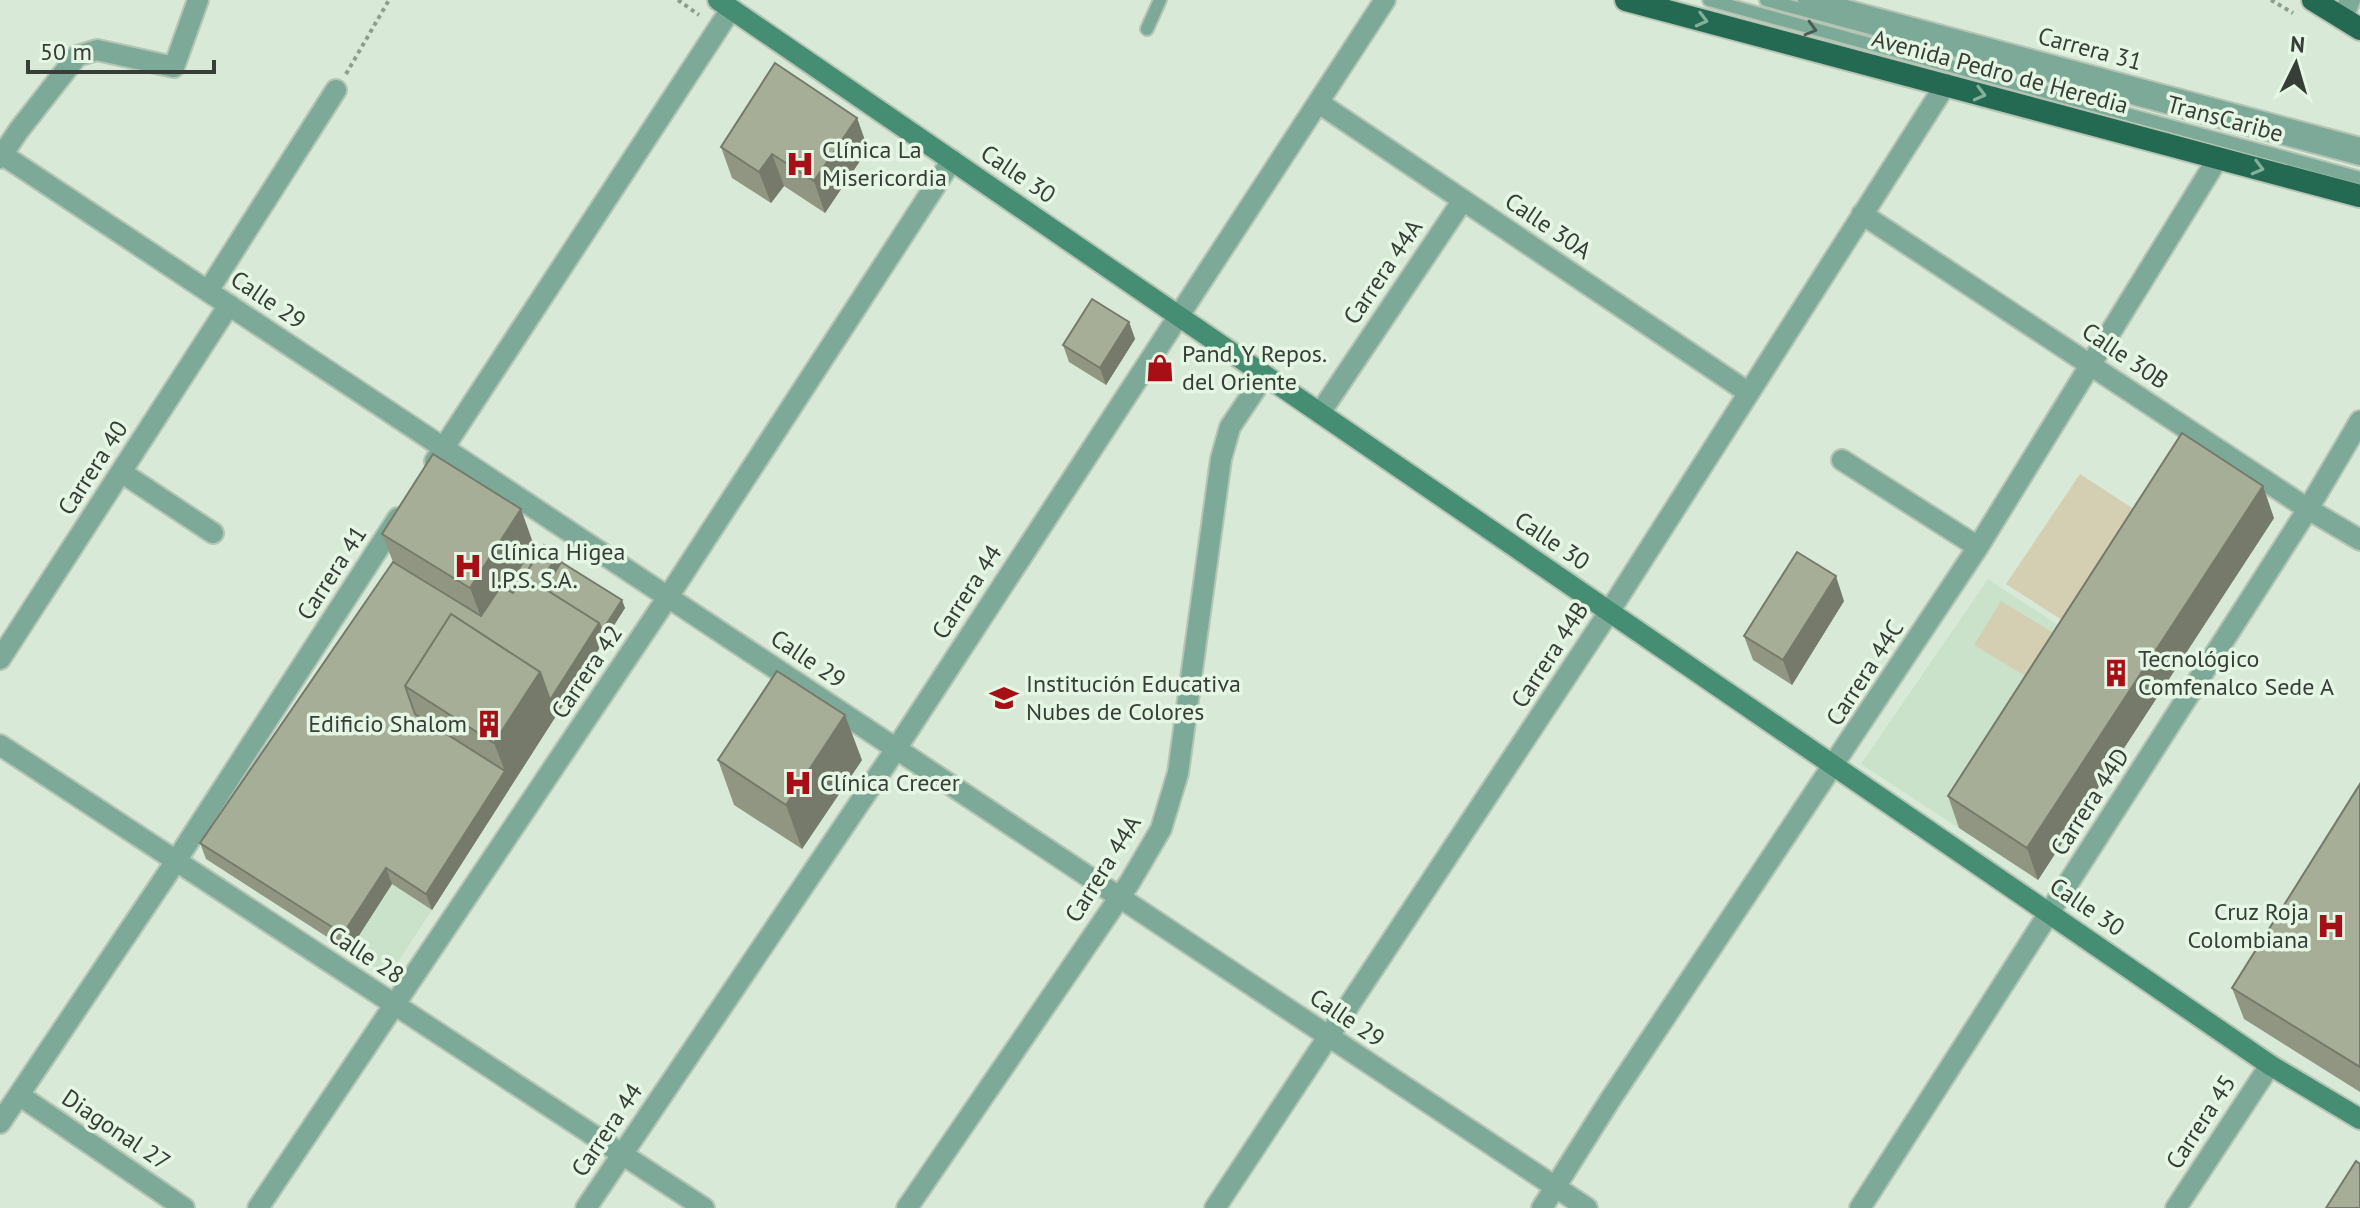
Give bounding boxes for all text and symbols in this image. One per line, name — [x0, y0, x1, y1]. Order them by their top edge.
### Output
one-way arrow — [1694, 11, 1708, 28]
one-way arrow — [1804, 19, 1818, 36]
street label: Carrera 31 — [2035, 20, 2146, 77]
street label: Avenida Pedro de Heredia — [1869, 22, 2132, 121]
scale bar — [28, 24, 214, 74]
north arrow — [2256, 24, 2336, 104]
text: N — [2289, 29, 2306, 59]
text: 50 m — [40, 36, 92, 67]
one-way arrow — [1973, 84, 1986, 101]
street label: TransCaribe — [2164, 88, 2287, 149]
place label: Clínica La Misericordia — [822, 134, 947, 193]
street label: Calle 30 — [975, 137, 1062, 210]
hospital icon: Clínica La Misericordia — [785, 149, 815, 179]
one-way arrow — [2251, 159, 2265, 176]
street label: Calle 30A — [1499, 185, 1598, 266]
street label: Carrera 44A — [1336, 213, 1429, 330]
street label: Calle 29 — [225, 263, 312, 336]
street label: Calle 30B — [2076, 315, 2175, 396]
place label: Pand. Y Repos. del Oriente — [1182, 338, 1327, 397]
shop icon: Pand. Y Repos. del Oriente — [1145, 353, 1175, 383]
street label: Carrera 40 — [51, 415, 135, 521]
street label: Calle 30 — [1509, 504, 1596, 577]
street label: Carrera 41 — [290, 520, 374, 626]
place label: Clínica Higea I.P.S. S.A. — [490, 536, 625, 595]
street label: Carrera 44 — [925, 539, 1009, 645]
hospital icon: Clínica Higea I.P.S. S.A. — [453, 551, 483, 581]
street label: Carrera 44B — [1504, 596, 1595, 714]
street label: Carrera 44C — [1819, 614, 1910, 732]
street label: Carrera 42 — [544, 619, 629, 724]
street label: Calle 29 — [765, 622, 852, 695]
place label: Tecnológico Comfenalco Sede A — [2138, 643, 2334, 702]
building icon: Tecnológico Comfenalco Sede A — [2101, 658, 2131, 688]
place label: Institución Educativa Nubes de Colores — [1026, 668, 1241, 727]
school or university icon: Institución Educativa Nubes de Colores — [989, 683, 1019, 713]
place label: Edificio Shalom — [308, 708, 467, 739]
building icon: Edificio Shalom — [474, 709, 504, 739]
street label: Carrera 44D — [2043, 742, 2136, 861]
place label: Clínica Crecer — [820, 767, 960, 798]
hospital icon: Clínica Crecer — [783, 768, 813, 798]
street label: Carrera 44A — [1058, 809, 1148, 928]
street label: Calle 30 — [2044, 870, 2131, 943]
place label: Cruz Roja Colombiana — [2188, 896, 2309, 955]
hospital icon: Cruz Roja Colombiana — [2316, 911, 2346, 941]
street label: Calle 28 — [323, 919, 410, 990]
street label: Calle 29 — [1304, 981, 1391, 1054]
street label: Carrera 45 — [2159, 1069, 2243, 1175]
street label: Carrera 44 — [564, 1077, 649, 1182]
street label: Diagonal 27 — [56, 1082, 177, 1177]

